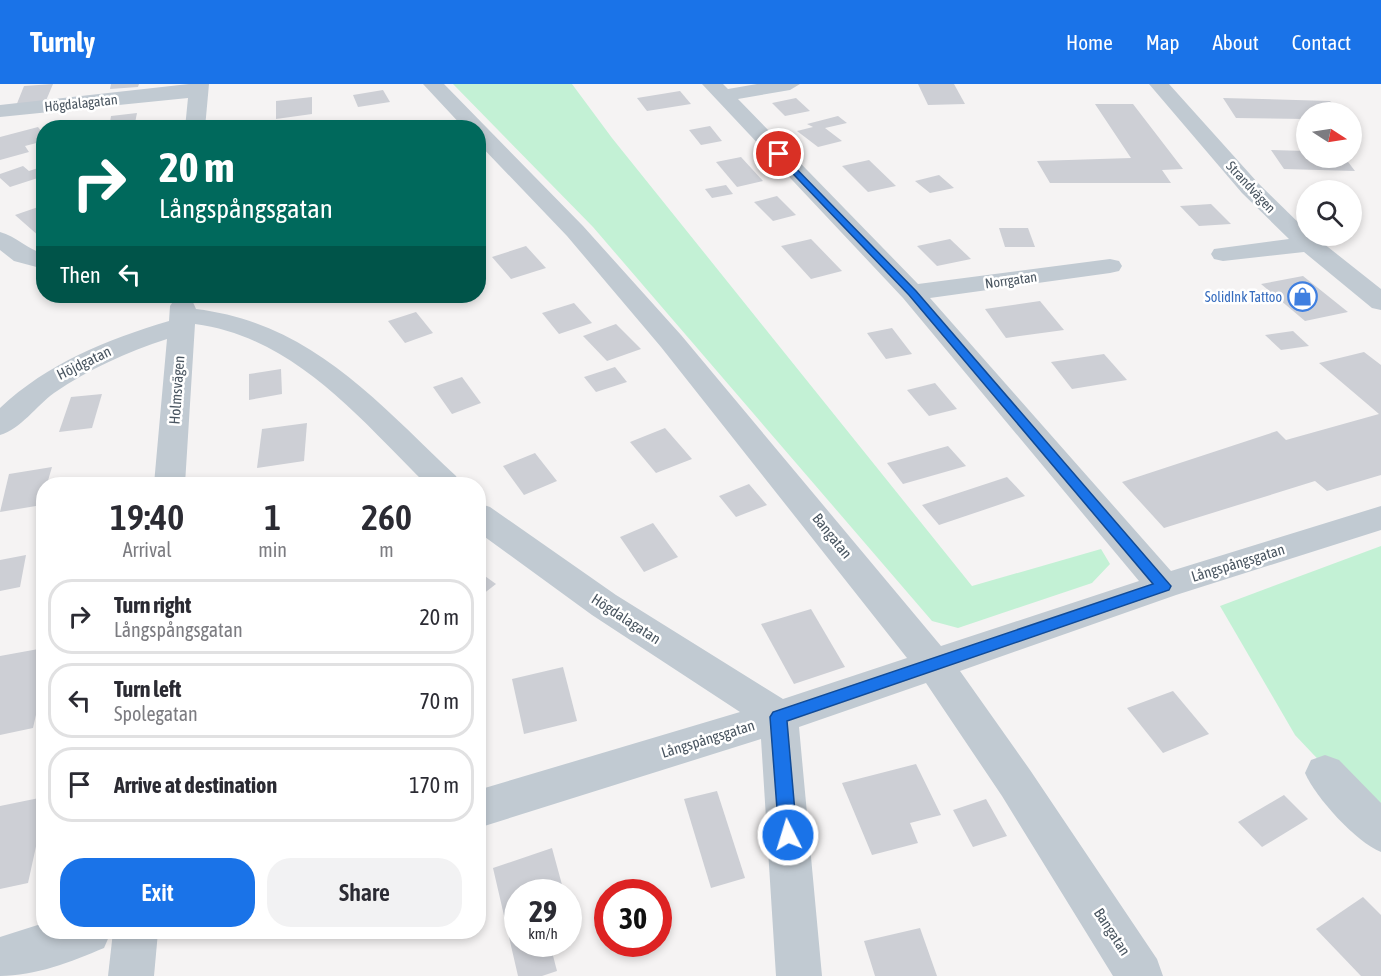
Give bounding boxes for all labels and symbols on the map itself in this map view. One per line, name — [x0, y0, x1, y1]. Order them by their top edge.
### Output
street label: Högdalagatan — [44, 91, 118, 115]
north arrow — [1296, 102, 1362, 168]
pin — [753, 128, 804, 179]
street label: Strandvägen — [1223, 158, 1279, 216]
street label: Norrgatan — [984, 268, 1038, 292]
shop icon: SolidInk Tattoo — [1287, 281, 1319, 313]
place label: SolidInk Tattoo — [1205, 289, 1282, 305]
street label: Höjdgatan — [54, 342, 114, 383]
street label: Holmsvägen — [166, 355, 187, 425]
street label: Bangatan — [809, 510, 856, 562]
street label: Långspångsgatan — [1189, 540, 1287, 585]
street label: Högdalagatan — [589, 590, 664, 647]
street label: Långspångsgatan — [659, 716, 757, 761]
position arrow — [756, 803, 820, 867]
speed limit sign: 30 — [594, 879, 672, 957]
street label: Bangatan — [1091, 905, 1134, 959]

